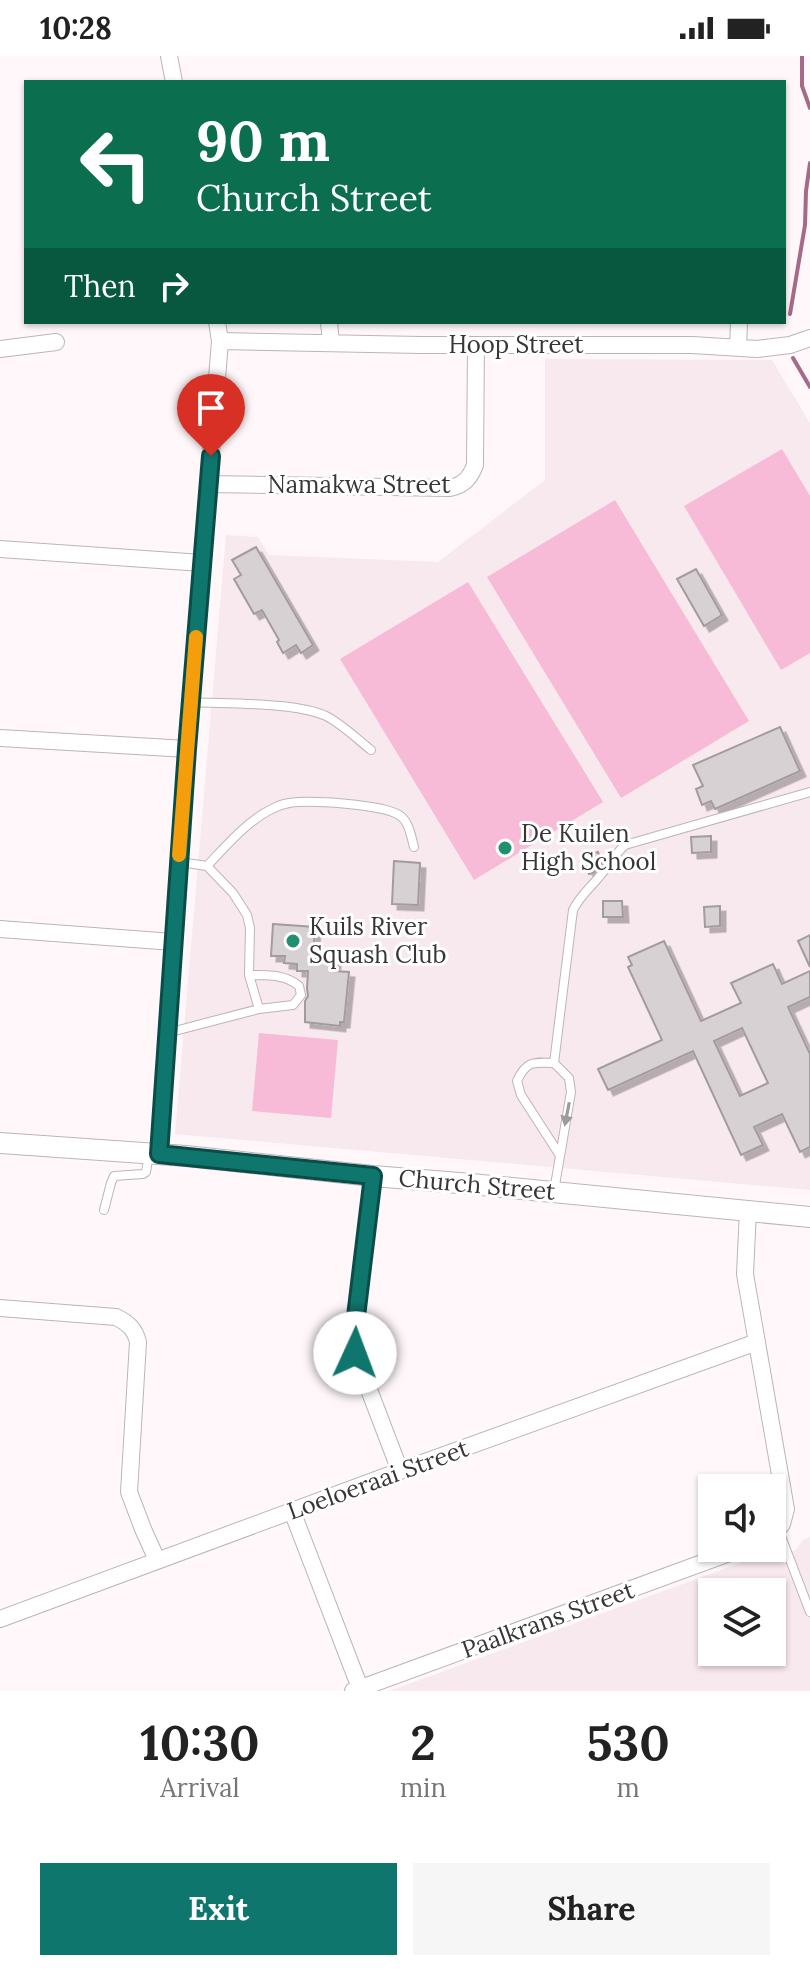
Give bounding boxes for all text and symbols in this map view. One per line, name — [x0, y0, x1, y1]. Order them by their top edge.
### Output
text: 10:28 — [40, 9, 112, 47]
text: 90 m — [196, 105, 330, 176]
icon: left — [64, 112, 168, 216]
text: Church Street — [196, 175, 432, 221]
icon: right — [152, 264, 196, 308]
text: Then — [64, 267, 136, 305]
street label: Hoop Street — [449, 329, 584, 360]
pin — [177, 374, 245, 456]
icon: arrive — [189, 386, 233, 430]
street label: Namakwa Street — [268, 469, 451, 500]
place label: De Kuilen High School — [521, 818, 656, 877]
marker: De Kuilen High School — [496, 839, 514, 857]
place label: Kuils River Squash Club — [309, 911, 447, 970]
marker: Kuils River Squash Club — [284, 932, 302, 950]
one-way arrow — [560, 1102, 573, 1127]
street label: Church Street — [397, 1162, 557, 1207]
position arrow — [313, 1311, 397, 1395]
street label: Loeloeraai Street — [283, 1432, 473, 1527]
map controls — [698, 1474, 786, 1666]
button: sound — [698, 1474, 786, 1562]
street label: Paalkrans Street — [457, 1574, 639, 1665]
button: layers — [698, 1578, 786, 1666]
text: 10:30 — [140, 1712, 260, 1773]
text: 2 — [410, 1712, 436, 1773]
text: 530 — [586, 1712, 670, 1773]
text: Arrival — [160, 1771, 240, 1804]
text: min — [400, 1771, 446, 1804]
text: m — [616, 1771, 640, 1804]
button: Exit — [40, 1863, 397, 1955]
button: Share — [413, 1863, 770, 1955]

